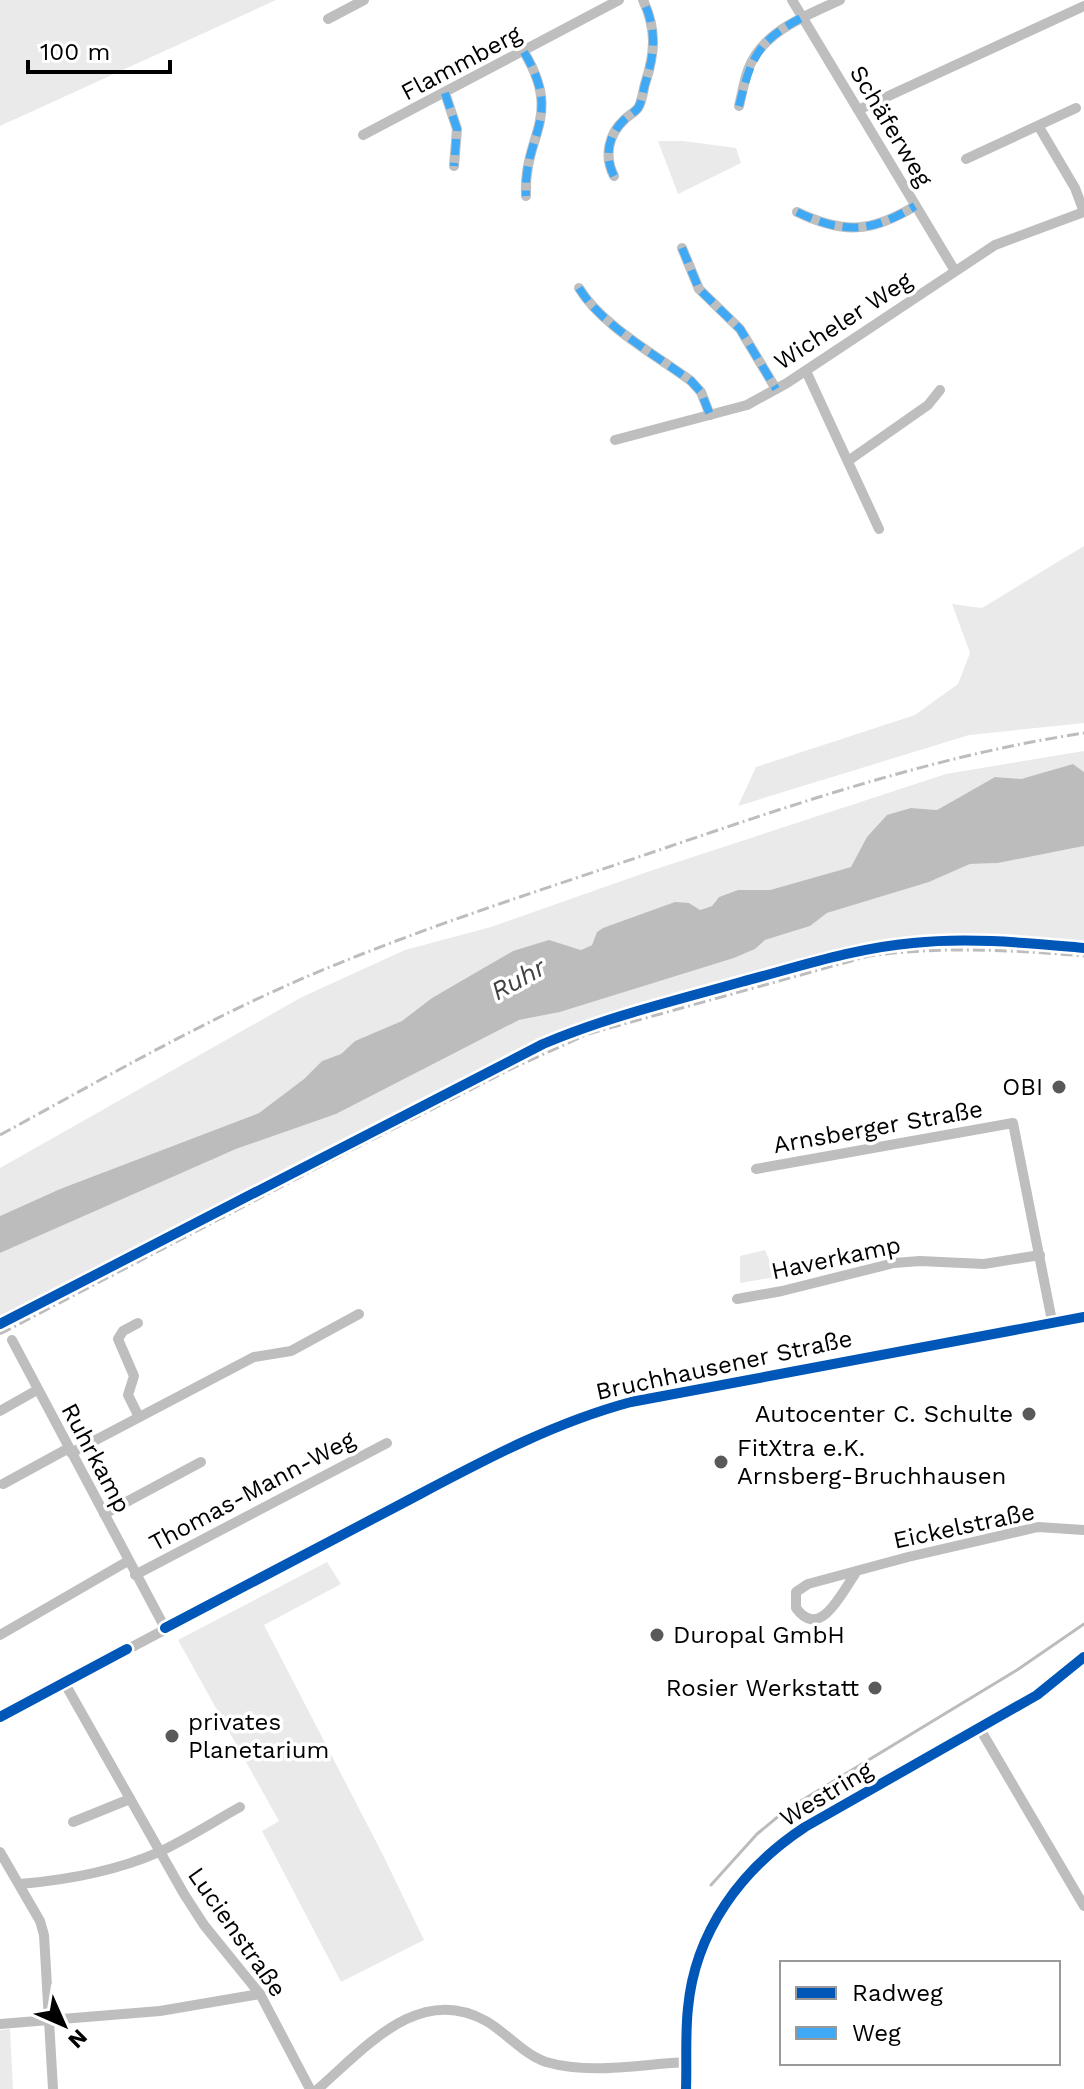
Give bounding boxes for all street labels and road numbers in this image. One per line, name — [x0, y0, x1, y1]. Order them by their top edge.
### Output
street label: Flammberg — [396, 20, 526, 106]
street label: Schäferweg — [844, 60, 938, 192]
street label: Wicheler Weg — [769, 266, 917, 376]
street label: Arnsberger Straße — [771, 1095, 985, 1159]
street label: Haverkamp — [769, 1231, 903, 1285]
street label: Bruchhausener Straße — [593, 1324, 855, 1406]
street label: Ruhrkamp — [55, 1398, 137, 1518]
street label: Thomas-Mann-Weg — [145, 1425, 360, 1557]
street label: Eickelstraße — [891, 1497, 1037, 1555]
street label: Westring — [775, 1755, 877, 1832]
street label: Lucienstraße — [182, 1862, 292, 2002]

